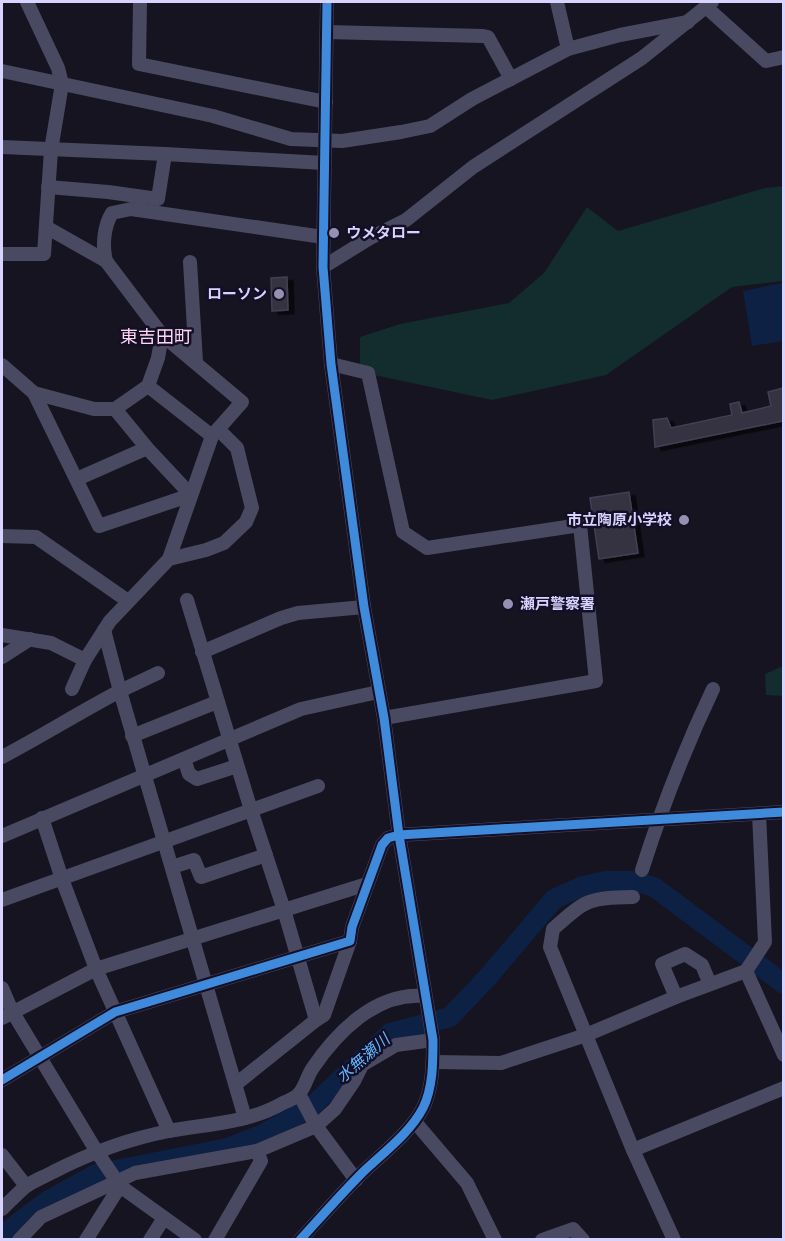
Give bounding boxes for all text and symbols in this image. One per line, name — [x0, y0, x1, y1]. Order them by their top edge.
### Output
place label: ウメタロー — [346, 224, 421, 242]
marker: ウメタロー — [327, 226, 341, 240]
place label: ローソン — [207, 285, 267, 303]
marker: ローソン — [272, 287, 286, 301]
district label: 東吉田町 — [120, 326, 192, 347]
place label: 市立陶原小学校 — [567, 511, 672, 529]
marker: 市立陶原小学校 — [677, 513, 691, 527]
place label: 瀬戸警察署 — [520, 595, 595, 613]
marker: 瀬戸警察署 — [501, 597, 515, 611]
water label: 水無瀬川 — [333, 1029, 395, 1086]

